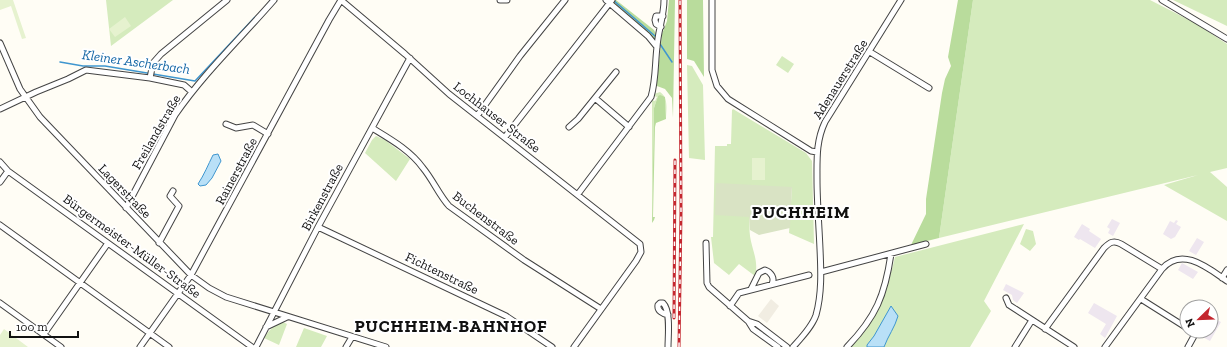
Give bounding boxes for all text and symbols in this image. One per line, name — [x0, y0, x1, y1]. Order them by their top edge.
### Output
street label: Adenauerstraße — [810, 36, 870, 122]
water label: Kleiner Ascherbach — [81, 46, 191, 78]
street label: Lochhauser Straße — [451, 78, 543, 156]
street label: Freilandstraße — [129, 92, 183, 172]
street label: Rainerstraße — [212, 135, 260, 207]
street label: Lagerstraße — [96, 161, 154, 221]
street label: Birkenstraße — [298, 161, 346, 233]
street label: Buchenstraße — [450, 188, 522, 248]
street label: Bürgermeister-Müller-Straße — [60, 191, 204, 301]
district label: PUCHHEIM — [752, 202, 850, 222]
street label: Fichtenstraße — [403, 249, 481, 297]
north arrow — [1179, 299, 1219, 339]
scale bar — [10, 313, 78, 339]
district label: PUCHHEIM-BAHNHOF — [354, 316, 548, 336]
text: N — [1182, 316, 1198, 329]
text: 100 m — [16, 320, 48, 334]

